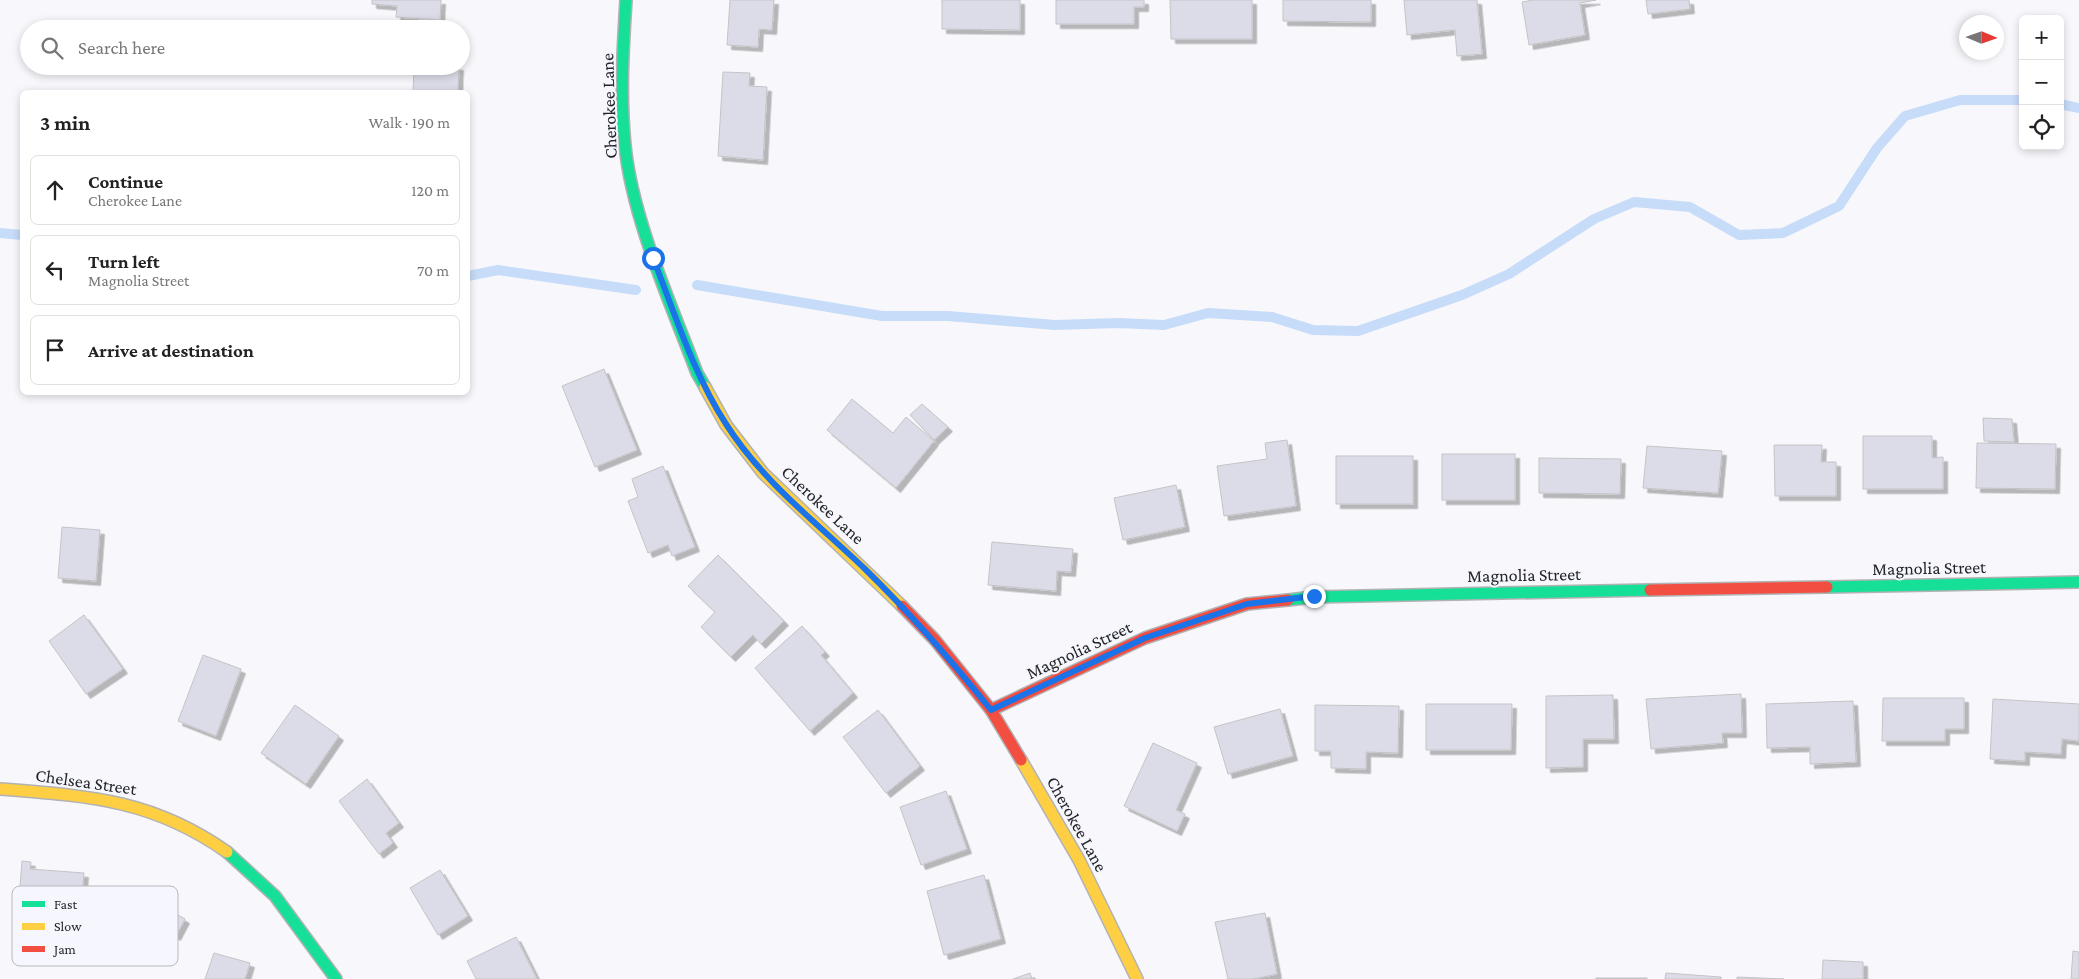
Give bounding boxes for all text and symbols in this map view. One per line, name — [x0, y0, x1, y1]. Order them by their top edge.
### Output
north arrow — [1959, 15, 2004, 60]
map controls — [2019, 15, 2064, 150]
button: + — [2019, 15, 2064, 60]
search box — [20, 20, 470, 75]
icon: search — [38, 34, 66, 62]
text: Search here — [78, 37, 165, 58]
street label: Cherokee Lane — [597, 53, 621, 159]
button: − — [2019, 60, 2064, 105]
button: locate — [2019, 105, 2064, 150]
text: 3 min — [40, 111, 90, 135]
text: Walk · 190 m — [369, 114, 450, 131]
text: Continue — [88, 171, 163, 192]
icon: ahead — [41, 176, 69, 204]
text: 120 m — [411, 182, 449, 199]
text: Cherokee Lane — [88, 192, 182, 209]
route start — [642, 247, 665, 270]
text: Turn left — [88, 251, 160, 272]
icon: left — [41, 256, 69, 284]
text: 70 m — [417, 262, 449, 279]
text: Magnolia Street — [88, 272, 189, 289]
icon: arrive — [41, 336, 69, 364]
text: Arrive at destination — [88, 340, 254, 361]
street label: Cherokee Lane — [778, 462, 869, 548]
street label: Magnolia Street — [1872, 557, 1987, 579]
street label: Magnolia Street — [1467, 564, 1582, 586]
route end — [1303, 585, 1326, 608]
street label: Magnolia Street — [1023, 616, 1136, 683]
street label: Chelsea Street — [34, 765, 139, 799]
street label: Cherokee Lane — [1043, 773, 1111, 875]
legend — [12, 886, 178, 966]
text: Fast — [54, 896, 78, 912]
text: Slow — [54, 918, 82, 934]
text: Jam — [52, 941, 76, 957]

